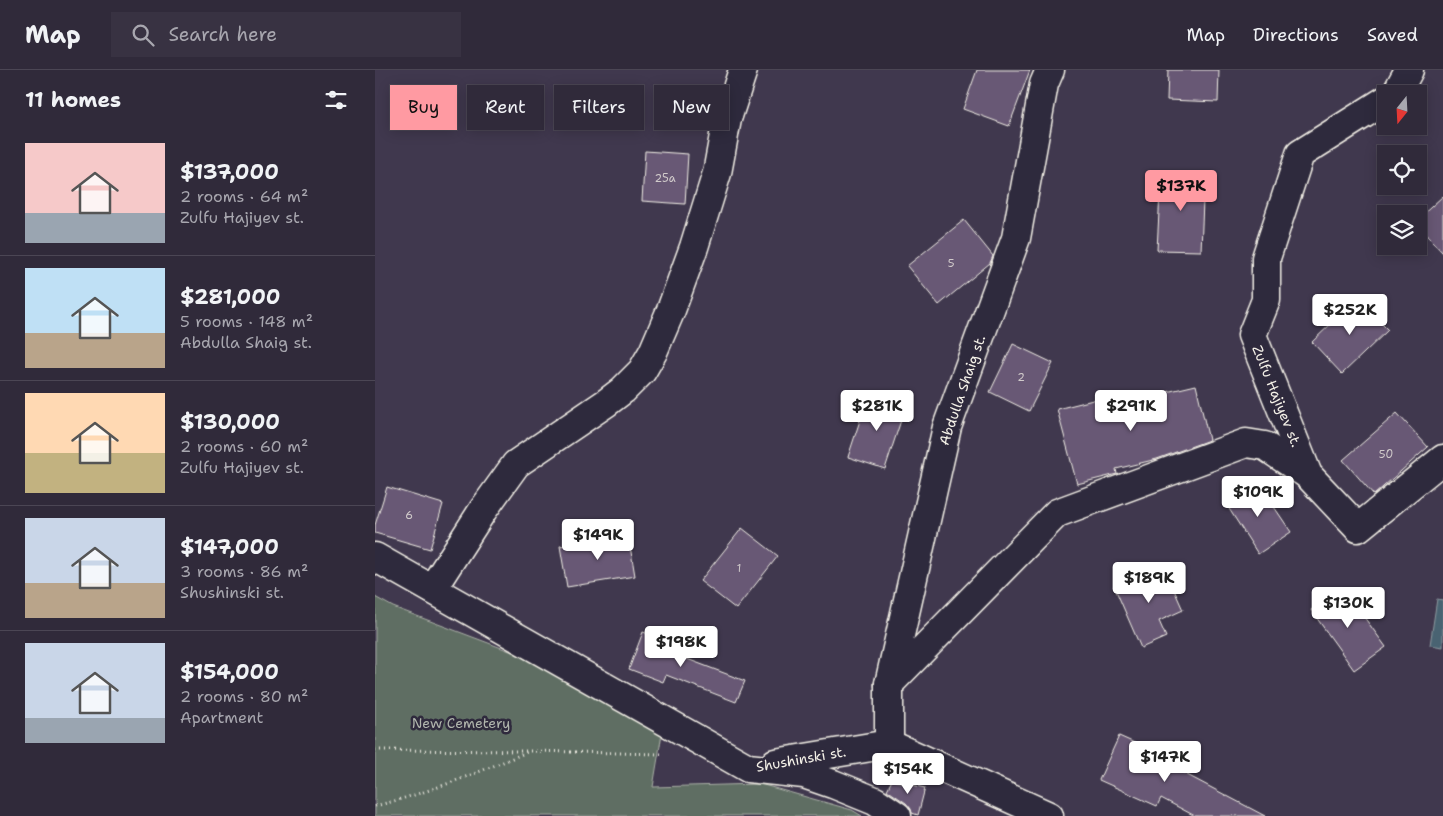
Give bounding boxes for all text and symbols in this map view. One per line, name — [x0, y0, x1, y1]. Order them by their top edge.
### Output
search box — [111, 12, 461, 57]
text: Map — [25, 19, 81, 51]
icon: search — [129, 21, 157, 49]
text: Search here — [169, 22, 277, 47]
text: Map — [1187, 23, 1225, 47]
text: Directions — [1253, 23, 1339, 47]
text: Saved — [1367, 23, 1418, 47]
chip: Buy — [390, 85, 457, 130]
chip: Rent — [467, 85, 544, 130]
chip: Filters — [554, 85, 644, 130]
chip: New — [654, 85, 729, 130]
north arrow — [1377, 85, 1427, 135]
map controls — [1377, 85, 1427, 255]
text: 11 homes — [25, 86, 121, 114]
icon: filters — [322, 86, 350, 114]
button: locate — [1377, 145, 1427, 195]
text: $137,000 — [180, 158, 279, 186]
icon: home — [65, 163, 125, 223]
pin: $137K — [1146, 170, 1216, 212]
house number: 25а — [654, 171, 676, 186]
text: $137K — [1156, 175, 1206, 196]
text: 2 rooms · 64 m² — [180, 186, 308, 207]
button: layers — [1377, 205, 1427, 255]
text: Zulfu Hajiyev st. — [180, 207, 304, 228]
house number: 5 — [948, 256, 955, 271]
text: $281,000 — [180, 283, 281, 311]
icon: home — [65, 288, 125, 348]
pin: $252K — [1315, 294, 1385, 336]
text: $252K — [1323, 299, 1377, 320]
text: 5 rooms · 148 m² — [180, 311, 313, 332]
text: Abdulla Shaig st. — [180, 332, 312, 353]
street label: Abdulla Shaig st. — [935, 333, 989, 447]
street label: Zulfu Hajiyev st. — [1248, 342, 1306, 450]
house number: 2 — [1017, 370, 1025, 385]
pin: $281K — [842, 390, 912, 432]
pin: $291K — [1096, 390, 1166, 432]
text: $281K — [852, 395, 902, 416]
text: $291K — [1106, 395, 1156, 416]
text: $130,000 — [180, 408, 280, 436]
icon: home — [65, 413, 125, 473]
text: 2 rooms · 60 m² — [180, 436, 308, 457]
house number: 50 — [1379, 447, 1393, 462]
text: Zulfu Hajiyev st. — [180, 457, 304, 478]
pin: $109K — [1223, 476, 1293, 518]
text: $109K — [1233, 481, 1283, 502]
house number: 6 — [405, 508, 413, 523]
pin: $149K — [563, 518, 633, 561]
text: $149K — [573, 524, 623, 545]
text: $147,000 — [180, 533, 279, 561]
icon: home — [65, 538, 125, 598]
text: 3 rooms · 86 m² — [180, 561, 308, 582]
house number: 1 — [737, 561, 741, 576]
pin: $189K — [1114, 562, 1184, 604]
text: $189K — [1124, 567, 1174, 588]
text: Shushinski st. — [180, 582, 284, 603]
pin: $130K — [1313, 586, 1383, 629]
text: $130K — [1323, 592, 1373, 613]
pin: $198K — [646, 626, 716, 668]
text: $198K — [656, 631, 706, 652]
text: $154,000 — [180, 658, 279, 686]
icon: home — [65, 663, 125, 723]
text: 2 rooms · 80 m² — [180, 686, 308, 707]
text: Apartment — [180, 707, 263, 728]
park label: New Cemetery — [412, 714, 510, 732]
pin: $147K — [1130, 740, 1200, 783]
street label: Shushinski st. — [755, 742, 847, 776]
text: $147K — [1140, 746, 1190, 767]
pin: $154K — [873, 752, 943, 795]
text: $154K — [883, 758, 933, 779]

